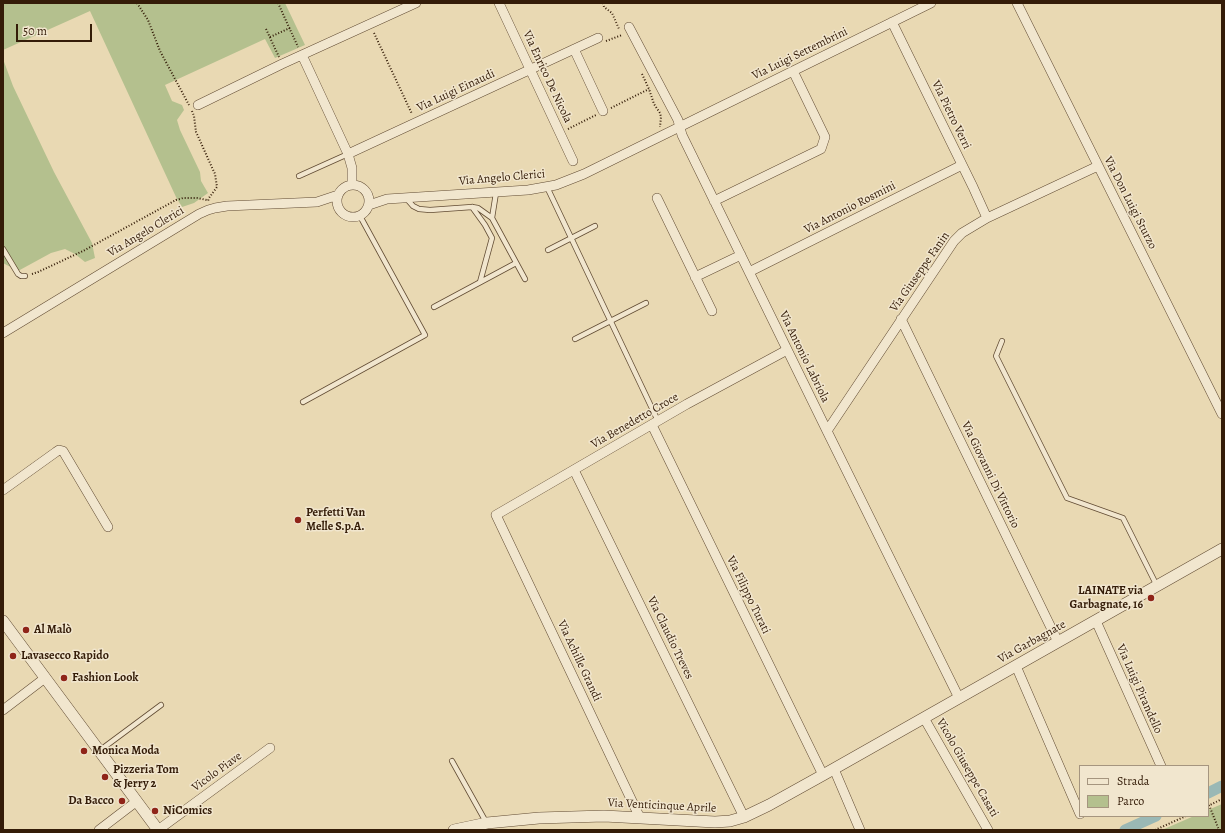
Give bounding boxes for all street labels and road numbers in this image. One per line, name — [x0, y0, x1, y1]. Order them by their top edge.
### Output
street label: Via Luigi Settembrini — [750, 25, 850, 83]
street label: Via Enrico De Nicola — [519, 29, 575, 125]
street label: Via Luigi Einaudi — [415, 67, 497, 115]
street label: Via Pietro Verri — [928, 78, 974, 152]
street label: Via Don Luigi Sturzo — [1100, 154, 1160, 252]
street label: Via Angelo Clerici — [458, 167, 546, 189]
street label: Via Antonio Rosmini — [802, 179, 898, 237]
street label: Via Angelo Clerici — [105, 204, 187, 260]
street label: Via Giuseppe Fanin — [887, 229, 953, 315]
street label: Via Antonio Labriola — [776, 309, 832, 405]
street label: Via Benedetto Croce — [589, 390, 681, 452]
street label: Via Giovanni Di Vittorio — [958, 419, 1022, 531]
street label: Via Filippo Turati — [723, 554, 773, 636]
street label: Via Claudio Treves — [644, 594, 696, 682]
street label: Via Garbagnate — [996, 617, 1068, 667]
street label: Via Achille Grandi — [554, 618, 604, 704]
street label: Via Luigi Pirandello — [1113, 642, 1165, 736]
street label: Vicolo Giuseppe Casati — [933, 716, 1001, 820]
street label: Vicolo Piave — [189, 749, 245, 795]
street label: Via Venticinque Aprile — [607, 796, 717, 816]

